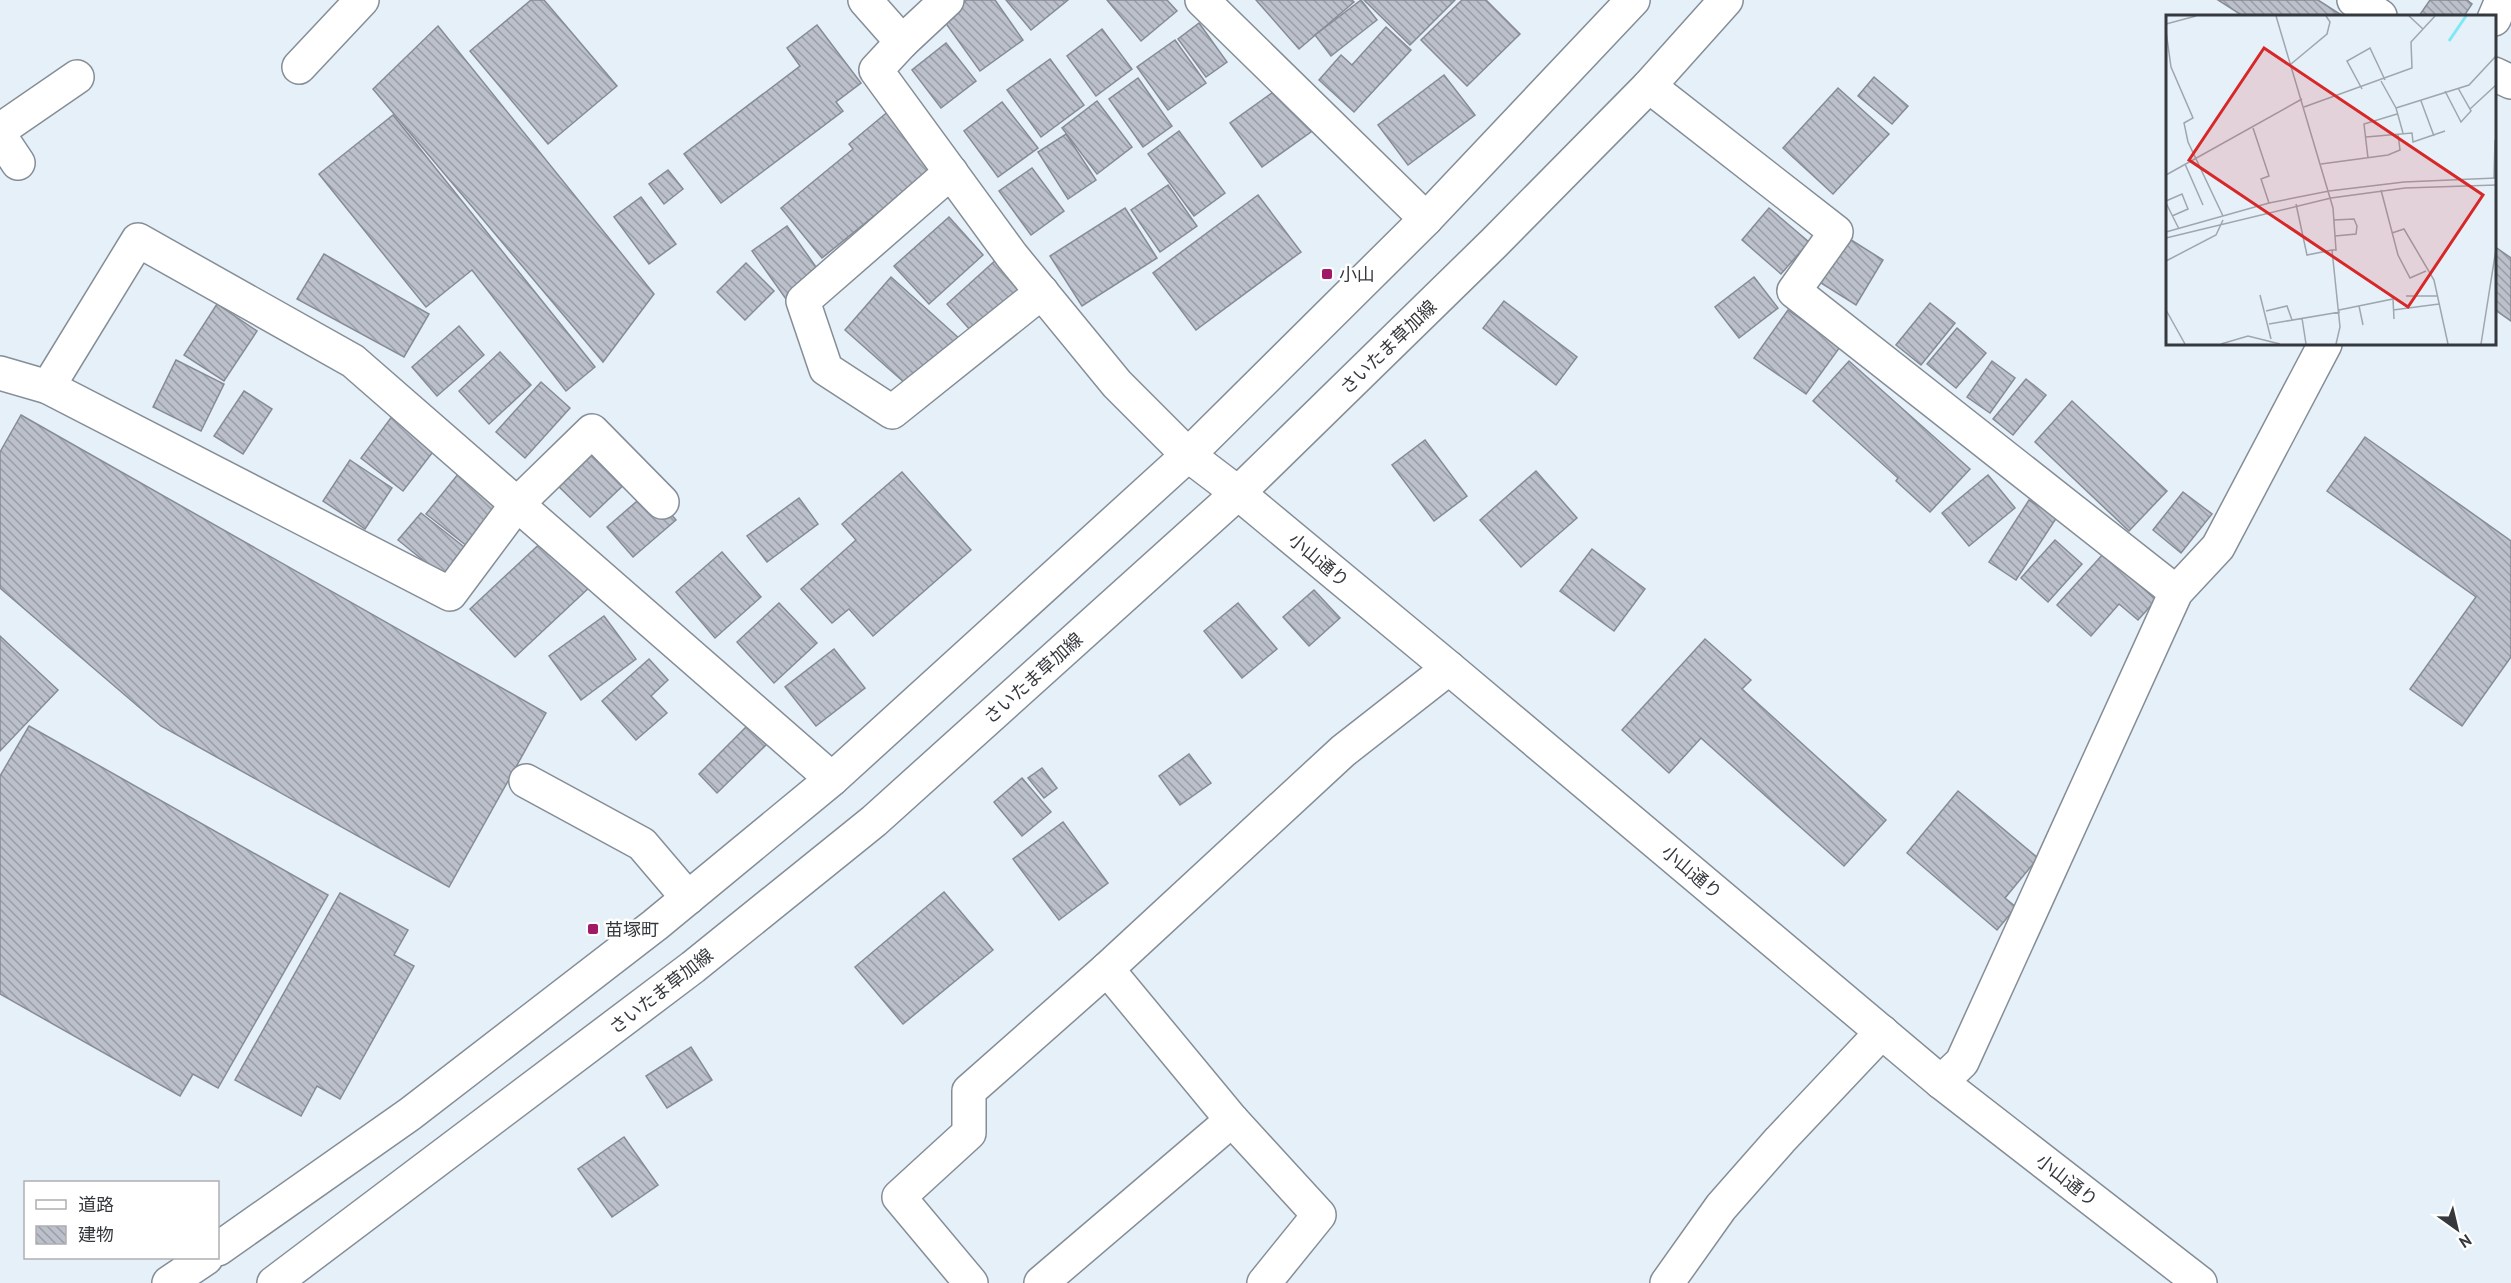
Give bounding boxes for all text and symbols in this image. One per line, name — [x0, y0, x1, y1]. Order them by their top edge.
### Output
inset map — [2166, 15, 2496, 345]
place label: 小山 — [1339, 263, 1375, 286]
marker: 小山 — [1320, 267, 1334, 281]
street label: さいたま草加線 — [1335, 295, 1441, 399]
street label: 小山通り — [1284, 528, 1354, 592]
street label: さいたま草加線 — [979, 627, 1087, 729]
street label: 小山通り — [1657, 840, 1727, 904]
place label: 苗塚町 — [605, 918, 659, 941]
marker: 苗塚町 — [586, 922, 600, 936]
street label: さいたま草加線 — [604, 943, 718, 1039]
street label: 小山通り — [2032, 1149, 2102, 1211]
legend — [24, 1181, 219, 1259]
text: 道路 — [78, 1193, 114, 1216]
north arrow — [2427, 1199, 2487, 1259]
text: 建物 — [78, 1223, 114, 1246]
text: N — [2455, 1230, 2475, 1253]

